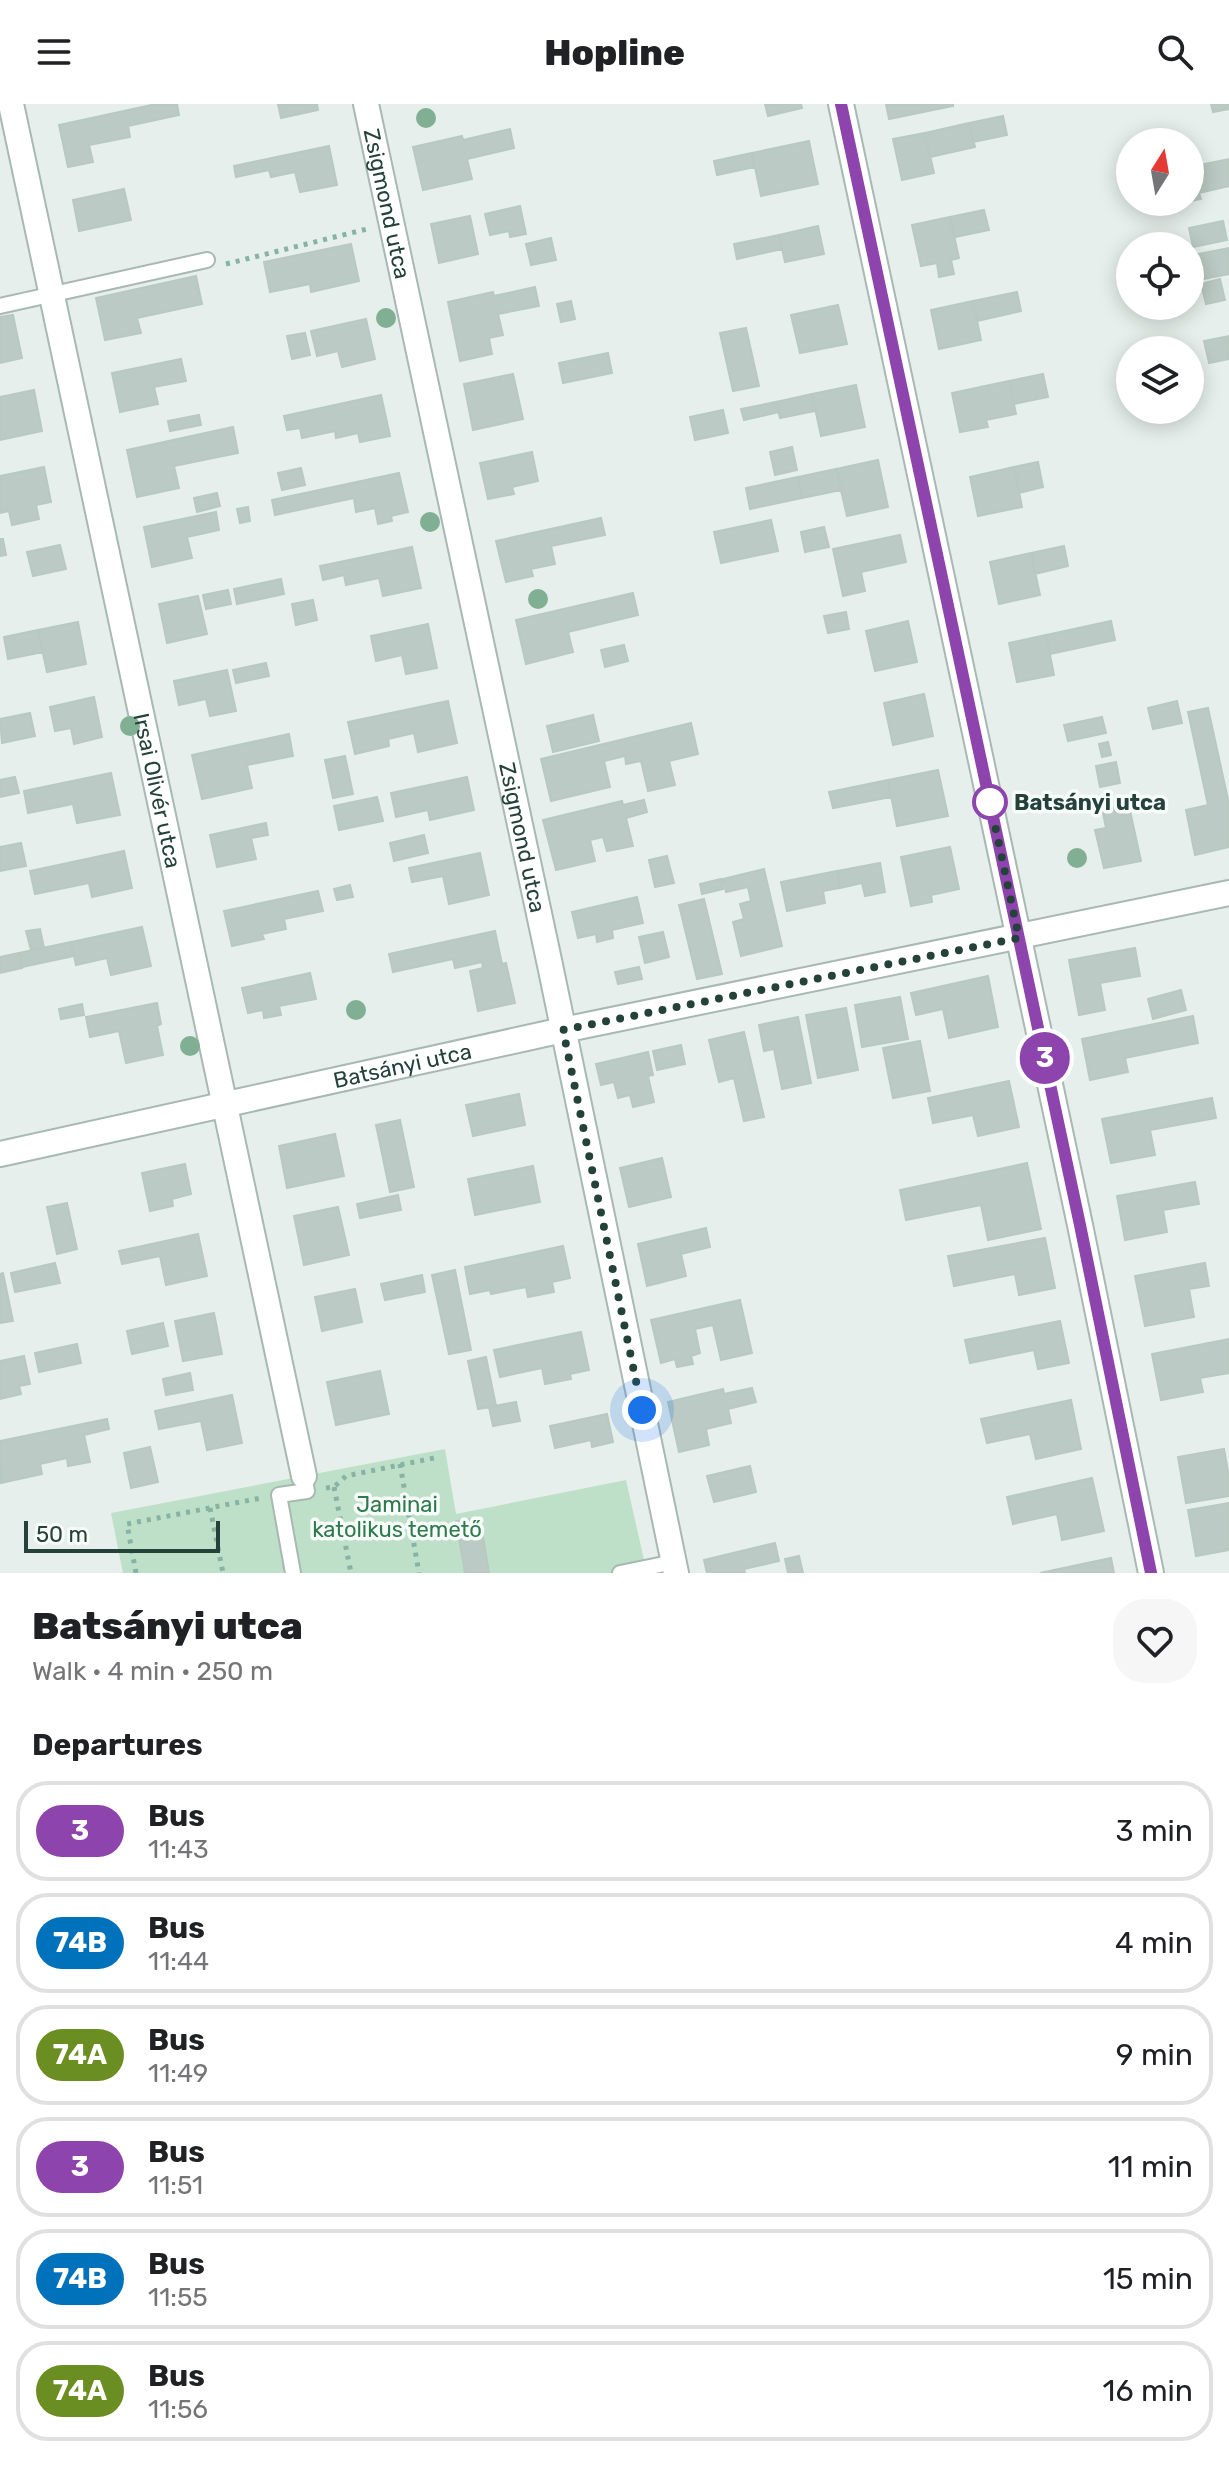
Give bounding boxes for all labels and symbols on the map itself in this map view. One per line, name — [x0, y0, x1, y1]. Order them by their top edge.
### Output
street label: Zsigmond utca — [358, 126, 416, 281]
north arrow — [1116, 128, 1204, 216]
street label: Irsai Olivér utca — [127, 711, 187, 871]
street label: Zsigmond utca — [493, 760, 551, 915]
marker: Batsányi utca — [973, 785, 1007, 819]
place label: Batsányi utca — [1014, 789, 1166, 816]
line badge: 3 — [1019, 1032, 1071, 1084]
street label: Batsányi utca — [331, 1038, 474, 1094]
your location — [622, 1390, 662, 1430]
park label: Jaminai katolikus temető — [312, 1491, 482, 1543]
scale bar — [24, 1517, 220, 1553]

